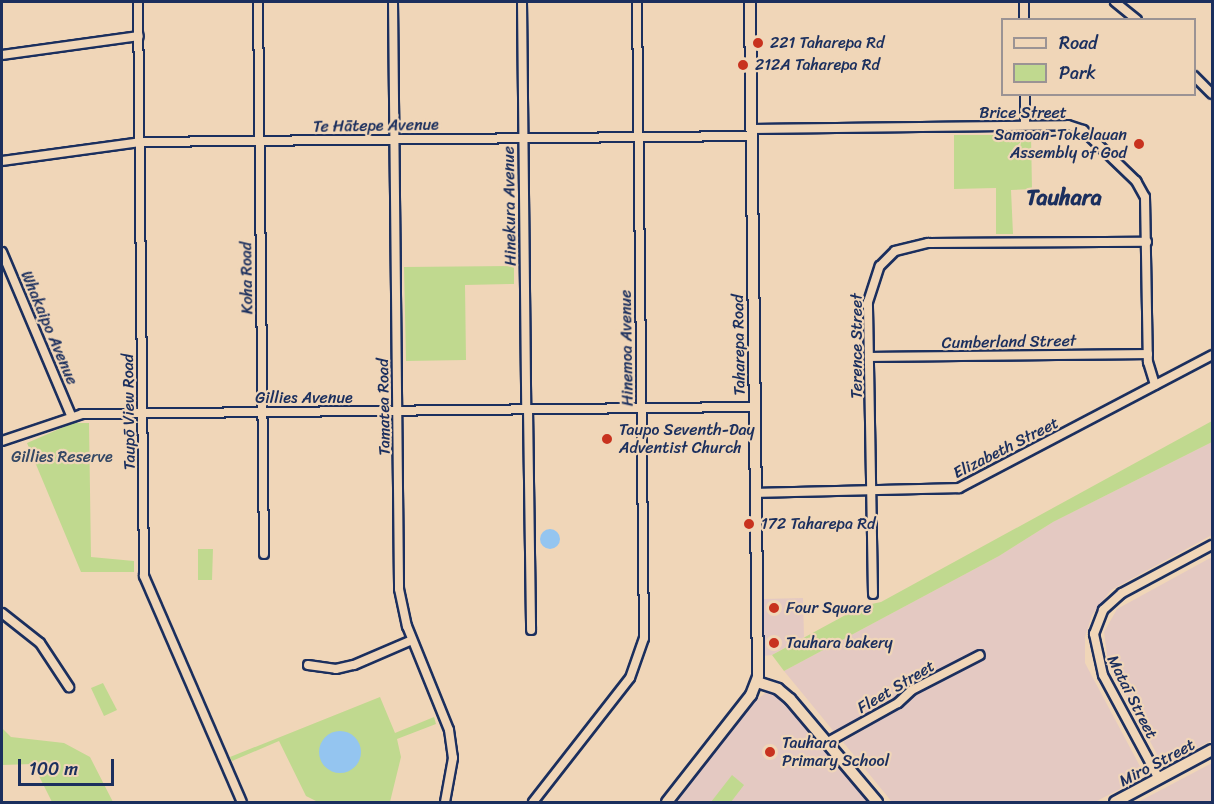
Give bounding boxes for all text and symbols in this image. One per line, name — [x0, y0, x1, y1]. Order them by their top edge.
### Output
legend — [1001, 18, 1196, 96]
text: Road — [1059, 27, 1098, 59]
place label: 221 Taharepa Rd — [770, 33, 884, 53]
marker: 221 Taharepa Rd — [751, 36, 765, 50]
place label: 212A Taharepa Rd — [755, 55, 880, 75]
text: Park — [1059, 57, 1096, 89]
marker: 212A Taharepa Rd — [736, 58, 750, 72]
street label: Brice Street — [979, 103, 1067, 123]
street label: Te Hātepe Avenue — [313, 115, 439, 137]
place label: Samoan-Tokelauan Assembly of God — [994, 125, 1127, 163]
marker: Samoan-Tokelauan Assembly of God — [1132, 137, 1146, 151]
street label: Hinekura Avenue — [499, 146, 521, 266]
district label: Tauhara — [1026, 185, 1102, 211]
street label: Koha Road — [237, 241, 257, 315]
street label: Whakaipo Avenue — [16, 268, 82, 388]
street label: Hinemoa Avenue — [616, 290, 638, 406]
street label: Terence Street — [847, 293, 867, 399]
street label: Taharepa Road — [729, 294, 749, 396]
street label: Cumberland Street — [942, 331, 1076, 353]
street label: Taupō View Road — [118, 354, 140, 470]
street label: Tamatea Road — [374, 358, 394, 456]
street label: Gillies Avenue — [255, 388, 353, 408]
street label: Elizabeth Street — [950, 413, 1062, 483]
place label: Taupo Seventh-Day Adventist Church — [619, 420, 754, 458]
marker: Taupo Seventh-Day Adventist Church — [600, 432, 614, 446]
park label: Gillies Reserve — [11, 447, 113, 467]
place label: 172 Taharepa Rd — [761, 514, 875, 534]
marker: 172 Taharepa Rd — [742, 517, 756, 531]
place label: Four Square — [786, 598, 871, 618]
marker: Four Square — [767, 601, 781, 615]
place label: Tauhara bakery — [786, 633, 894, 653]
marker: Tauhara bakery — [767, 636, 781, 650]
street label: Mataī Street — [1103, 652, 1161, 742]
street label: Fleet Street — [854, 656, 938, 718]
place label: Tauhara Primary School — [782, 733, 889, 771]
street label: Miro Street — [1116, 735, 1198, 791]
marker: Tauhara Primary School — [763, 745, 777, 759]
scale bar — [21, 747, 117, 785]
text: 100 m — [29, 753, 78, 785]

